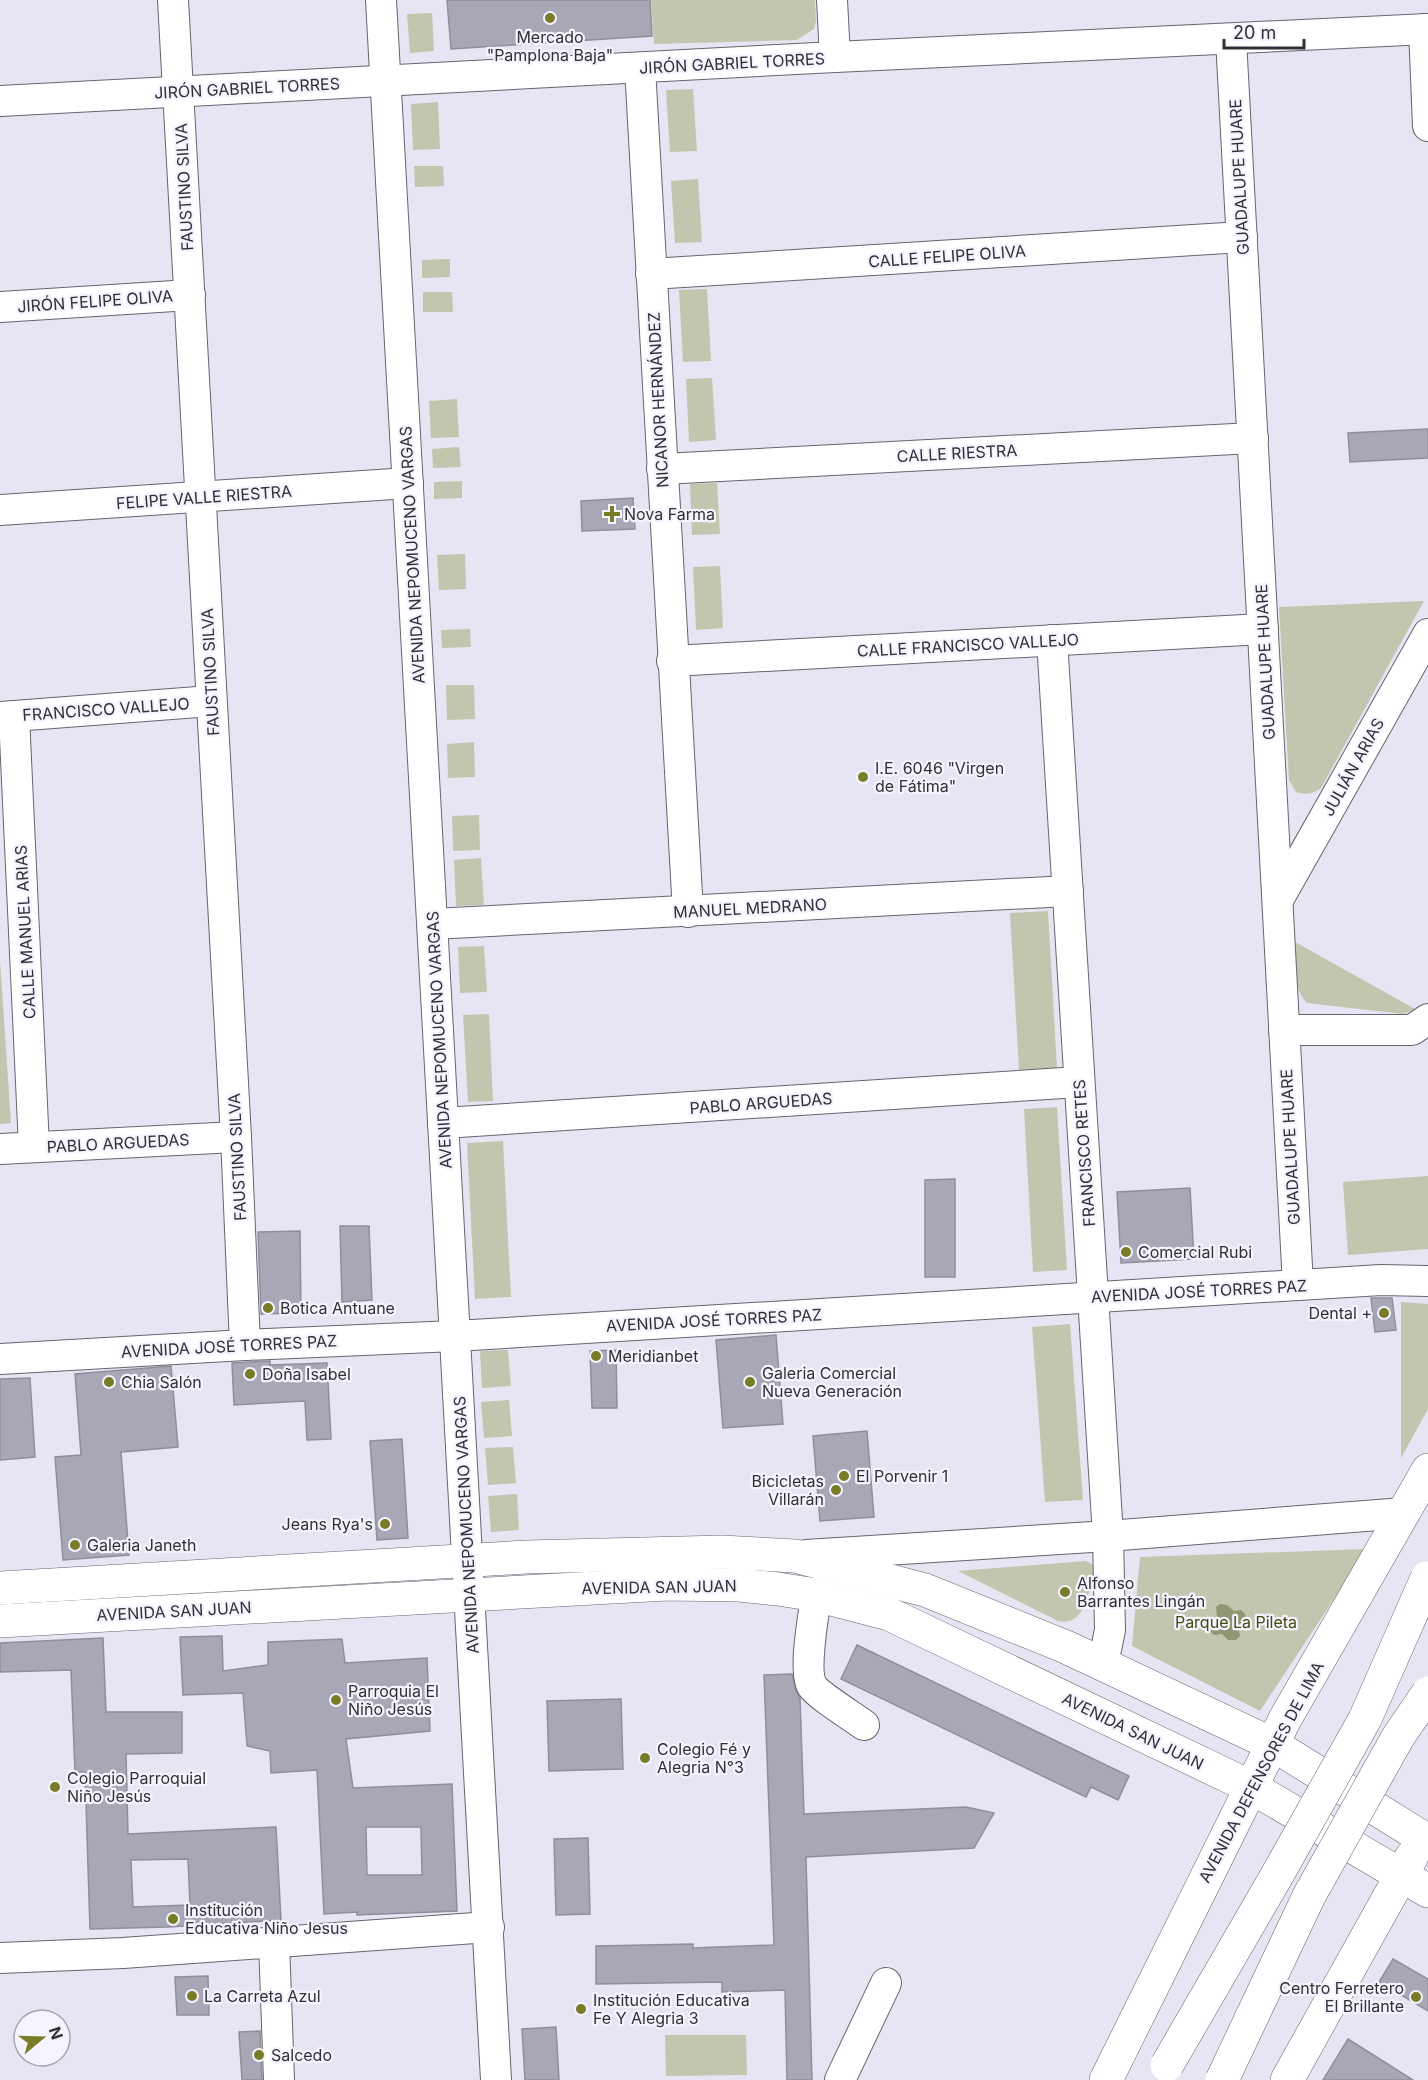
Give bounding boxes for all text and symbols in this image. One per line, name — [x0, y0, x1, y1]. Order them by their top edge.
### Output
marker: Mercado "Pamplona Baja" — [543, 11, 557, 25]
scale bar — [1224, 12, 1304, 50]
text: 20 m — [1233, 22, 1276, 43]
place label: Mercado "Pamplona Baja" — [487, 27, 613, 65]
street label: JIRÓN GABRIEL TORRES — [639, 48, 825, 78]
street label: JIRÓN GABRIEL TORRES — [154, 73, 340, 103]
street label: GUADALUPE HUARE — [1225, 98, 1253, 256]
street label: FAUSTINO SILVA — [171, 123, 197, 251]
street label: CALLE FELIPE OLIVA — [868, 241, 1026, 271]
street label: JIRÓN FELIPE OLIVA — [17, 286, 173, 316]
street label: NICANOR HERNÁNDEZ — [643, 312, 673, 488]
street label: AVENIDA NEPOMUCENO VARGAS — [395, 426, 429, 684]
street label: CALLE RIESTRA — [896, 440, 1018, 466]
street label: FELIPE VALLE RIESTRA — [115, 481, 293, 513]
place label: Nova Farma — [624, 504, 715, 524]
marker: Nova Farma — [605, 507, 619, 521]
street label: GUADALUPE HUARE — [1251, 583, 1279, 741]
street label: FAUSTINO SILVA — [197, 608, 223, 736]
street label: CALLE FRANCISCO VALLEJO — [857, 629, 1079, 661]
street label: FRANCISCO VALLEJO — [22, 693, 190, 725]
street label: JULIÁN ARIAS — [1318, 715, 1388, 819]
place label: I.E. 6046 "Virgen de Fátima" — [875, 758, 1004, 796]
marker: I.E. 6046 "Virgen de Fátima" — [856, 770, 870, 784]
street label: CALLE MANUEL ARIAS — [10, 845, 40, 1019]
street label: MANUEL MEDRANO — [673, 894, 827, 922]
street label: AVENIDA NEPOMUCENO VARGAS — [422, 911, 456, 1169]
street label: GUADALUPE HUARE — [1276, 1068, 1304, 1226]
street label: FRANCISCO RETES — [1069, 1079, 1099, 1227]
street label: PABLO ARGUEDAS — [689, 1088, 833, 1118]
street label: FAUSTINO SILVA — [224, 1093, 250, 1221]
street label: PABLO ARGUEDAS — [46, 1129, 190, 1157]
place label: Comercial Rubi — [1138, 1242, 1252, 1262]
marker: Comercial Rubi — [1119, 1245, 1133, 1259]
street label: AVENIDA JOSÉ TORRES PAZ — [1090, 1275, 1308, 1307]
place label: Botica Antuane — [280, 1298, 395, 1318]
marker: Botica Antuane — [261, 1301, 275, 1315]
place label: Dental + — [1308, 1303, 1372, 1323]
street label: AVENIDA JOSÉ TORRES PAZ — [605, 1304, 823, 1336]
marker: Dental + — [1377, 1306, 1391, 1320]
street label: AVENIDA JOSÉ TORRES PAZ — [120, 1330, 338, 1362]
place label: Meridianbet — [608, 1346, 698, 1366]
marker: Meridianbet — [589, 1349, 603, 1363]
place label: Galeria Comercial Nueva Generación — [762, 1363, 902, 1401]
place label: Doña Isabel — [262, 1364, 351, 1384]
marker: Doña Isabel — [243, 1367, 257, 1381]
place label: Chia Salón — [121, 1372, 202, 1392]
marker: Chia Salón — [102, 1375, 116, 1389]
marker: Galeria Comercial Nueva Generación — [743, 1375, 757, 1389]
street label: AVENIDA NEPOMUCENO VARGAS — [449, 1396, 483, 1654]
place label: El Porvenir 1 — [856, 1466, 948, 1486]
marker: El Porvenir 1 — [837, 1469, 851, 1483]
place label: Bicicletas Villarán — [752, 1471, 824, 1509]
marker: Bicicletas Villarán — [829, 1483, 843, 1497]
place label: Jeans Rya's — [282, 1514, 373, 1534]
marker: Jeans Rya's — [378, 1517, 392, 1531]
place label: Galeria Janeth — [87, 1535, 196, 1555]
marker: Galeria Janeth — [68, 1538, 82, 1552]
place label: Alfonso Barrantes Lingán — [1077, 1573, 1205, 1611]
street label: AVENIDA SAN JUAN — [581, 1576, 737, 1598]
marker: Alfonso Barrantes Lingán — [1058, 1585, 1072, 1599]
street label: AVENIDA SAN JUAN — [96, 1597, 252, 1625]
park label: Parque La Pileta — [1175, 1612, 1297, 1632]
street label: AVENIDA DEFENSORES DE LIMA — [1194, 1658, 1328, 1886]
place label: Parroquia El Niño Jesús — [348, 1681, 439, 1719]
street label: AVENIDA SAN JUAN — [1059, 1688, 1207, 1774]
marker: Parroquia El Niño Jesús — [329, 1693, 343, 1707]
place label: Colegio Fé y Alegria N°3 — [657, 1739, 751, 1777]
marker: Colegio Fé y Alegria N°3 — [638, 1751, 652, 1765]
place label: Colegio Parroquial Niño Jesús — [67, 1768, 206, 1806]
marker: Colegio Parroquial Niño Jesús — [48, 1780, 62, 1794]
place label: Institución Educativa Niño Jesus — [185, 1900, 348, 1938]
marker: Institución Educativa Niño Jesus — [166, 1912, 180, 1926]
place label: Centro Ferretero El Brillante — [1279, 1978, 1404, 2016]
place label: La Carreta Azul — [204, 1986, 321, 2006]
marker: La Carreta Azul — [185, 1989, 199, 2003]
place label: Institución Educativa Fe Y Alegria 3 — [593, 1990, 750, 2028]
marker: Centro Ferretero El Brillante — [1409, 1990, 1423, 2004]
marker: Institución Educativa Fe Y Alegria 3 — [574, 2002, 588, 2016]
north arrow — [12, 2008, 72, 2068]
text: N — [45, 2024, 68, 2042]
place label: Salcedo — [271, 2045, 332, 2065]
marker: Salcedo — [252, 2048, 266, 2062]

